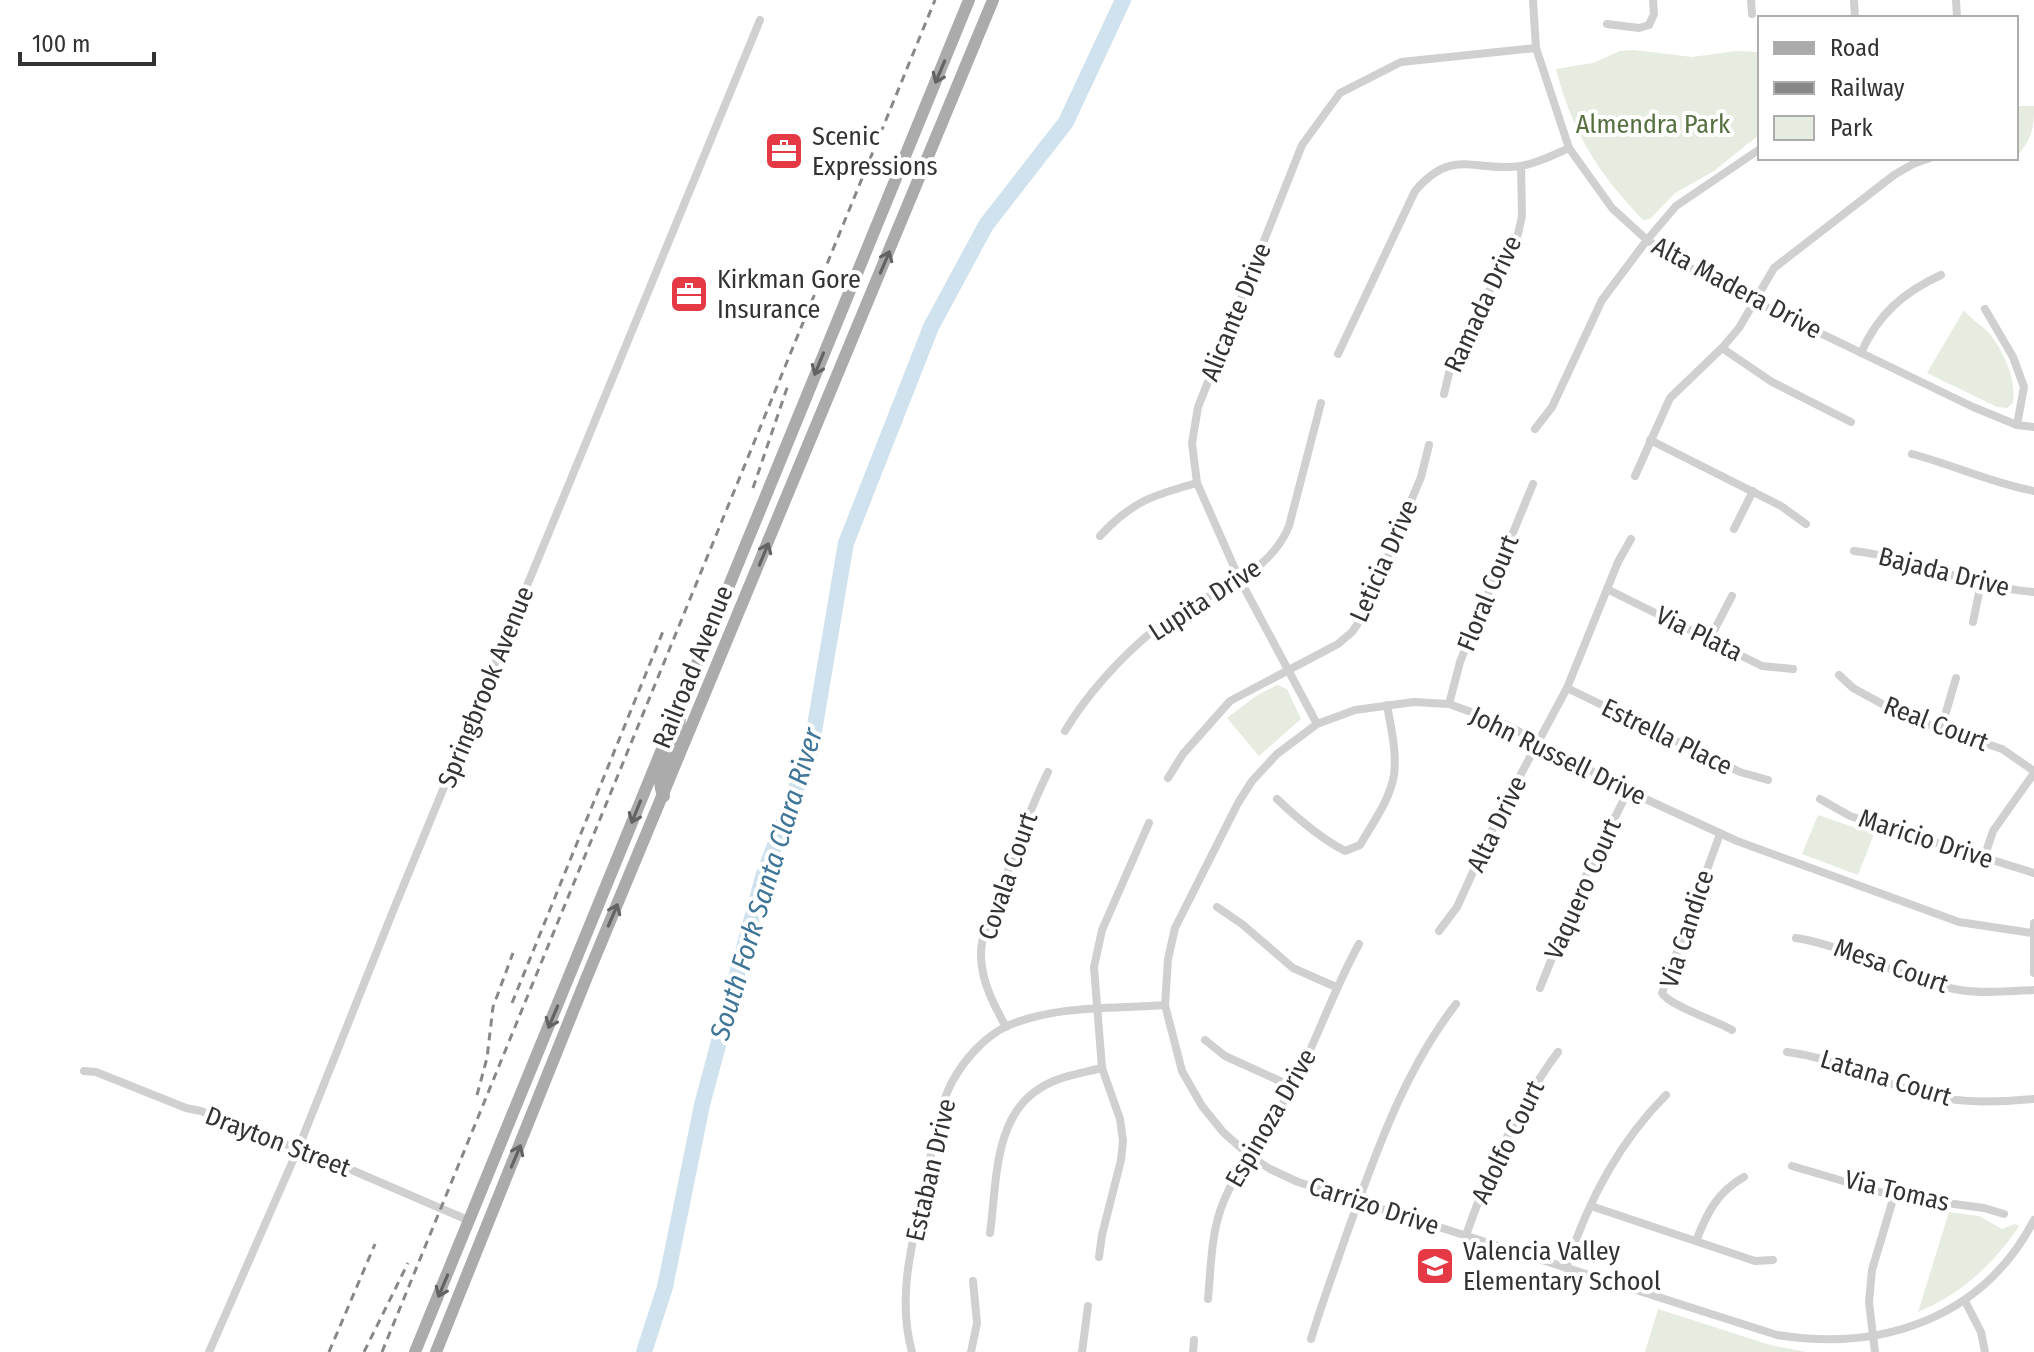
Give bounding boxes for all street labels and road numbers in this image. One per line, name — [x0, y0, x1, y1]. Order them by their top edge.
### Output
street label: Alta Madera Drive — [1647, 230, 1827, 346]
street label: Ramada Drive — [1438, 231, 1528, 377]
street label: Alicante Drive — [1194, 238, 1278, 386]
street label: Leticia Drive — [1343, 495, 1425, 627]
street label: Floral Court — [1451, 530, 1526, 656]
street label: Bajada Drive — [1875, 541, 2013, 603]
street label: Lupita Drive — [1143, 552, 1267, 648]
street label: Railroad Avenue — [646, 581, 740, 753]
street label: Springbrook Avenue — [432, 582, 540, 792]
street label: Via Plata — [1651, 600, 1747, 668]
street label: Real Court — [1879, 690, 1993, 758]
street label: Estrella Place — [1597, 692, 1737, 782]
street label: John Russell Drive — [1465, 700, 1651, 812]
street label: Alta Drive — [1461, 771, 1533, 877]
street label: Maricio Drive — [1855, 803, 1997, 875]
street label: Covala Court — [972, 808, 1044, 944]
street label: Vaquero Court — [1538, 813, 1628, 964]
street label: Via Candice — [1653, 866, 1721, 992]
street label: Mesa Court — [1830, 932, 1953, 1000]
street label: Espinoza Drive — [1219, 1043, 1323, 1193]
street label: Latana Court — [1817, 1043, 1956, 1113]
street label: Adolfo Court — [1465, 1075, 1551, 1209]
street label: Estaban Drive — [900, 1096, 962, 1244]
street label: Drayton Street — [201, 1100, 355, 1184]
street label: Via Tomas — [1842, 1164, 1952, 1218]
street label: Carrizo Drive — [1305, 1170, 1443, 1242]

